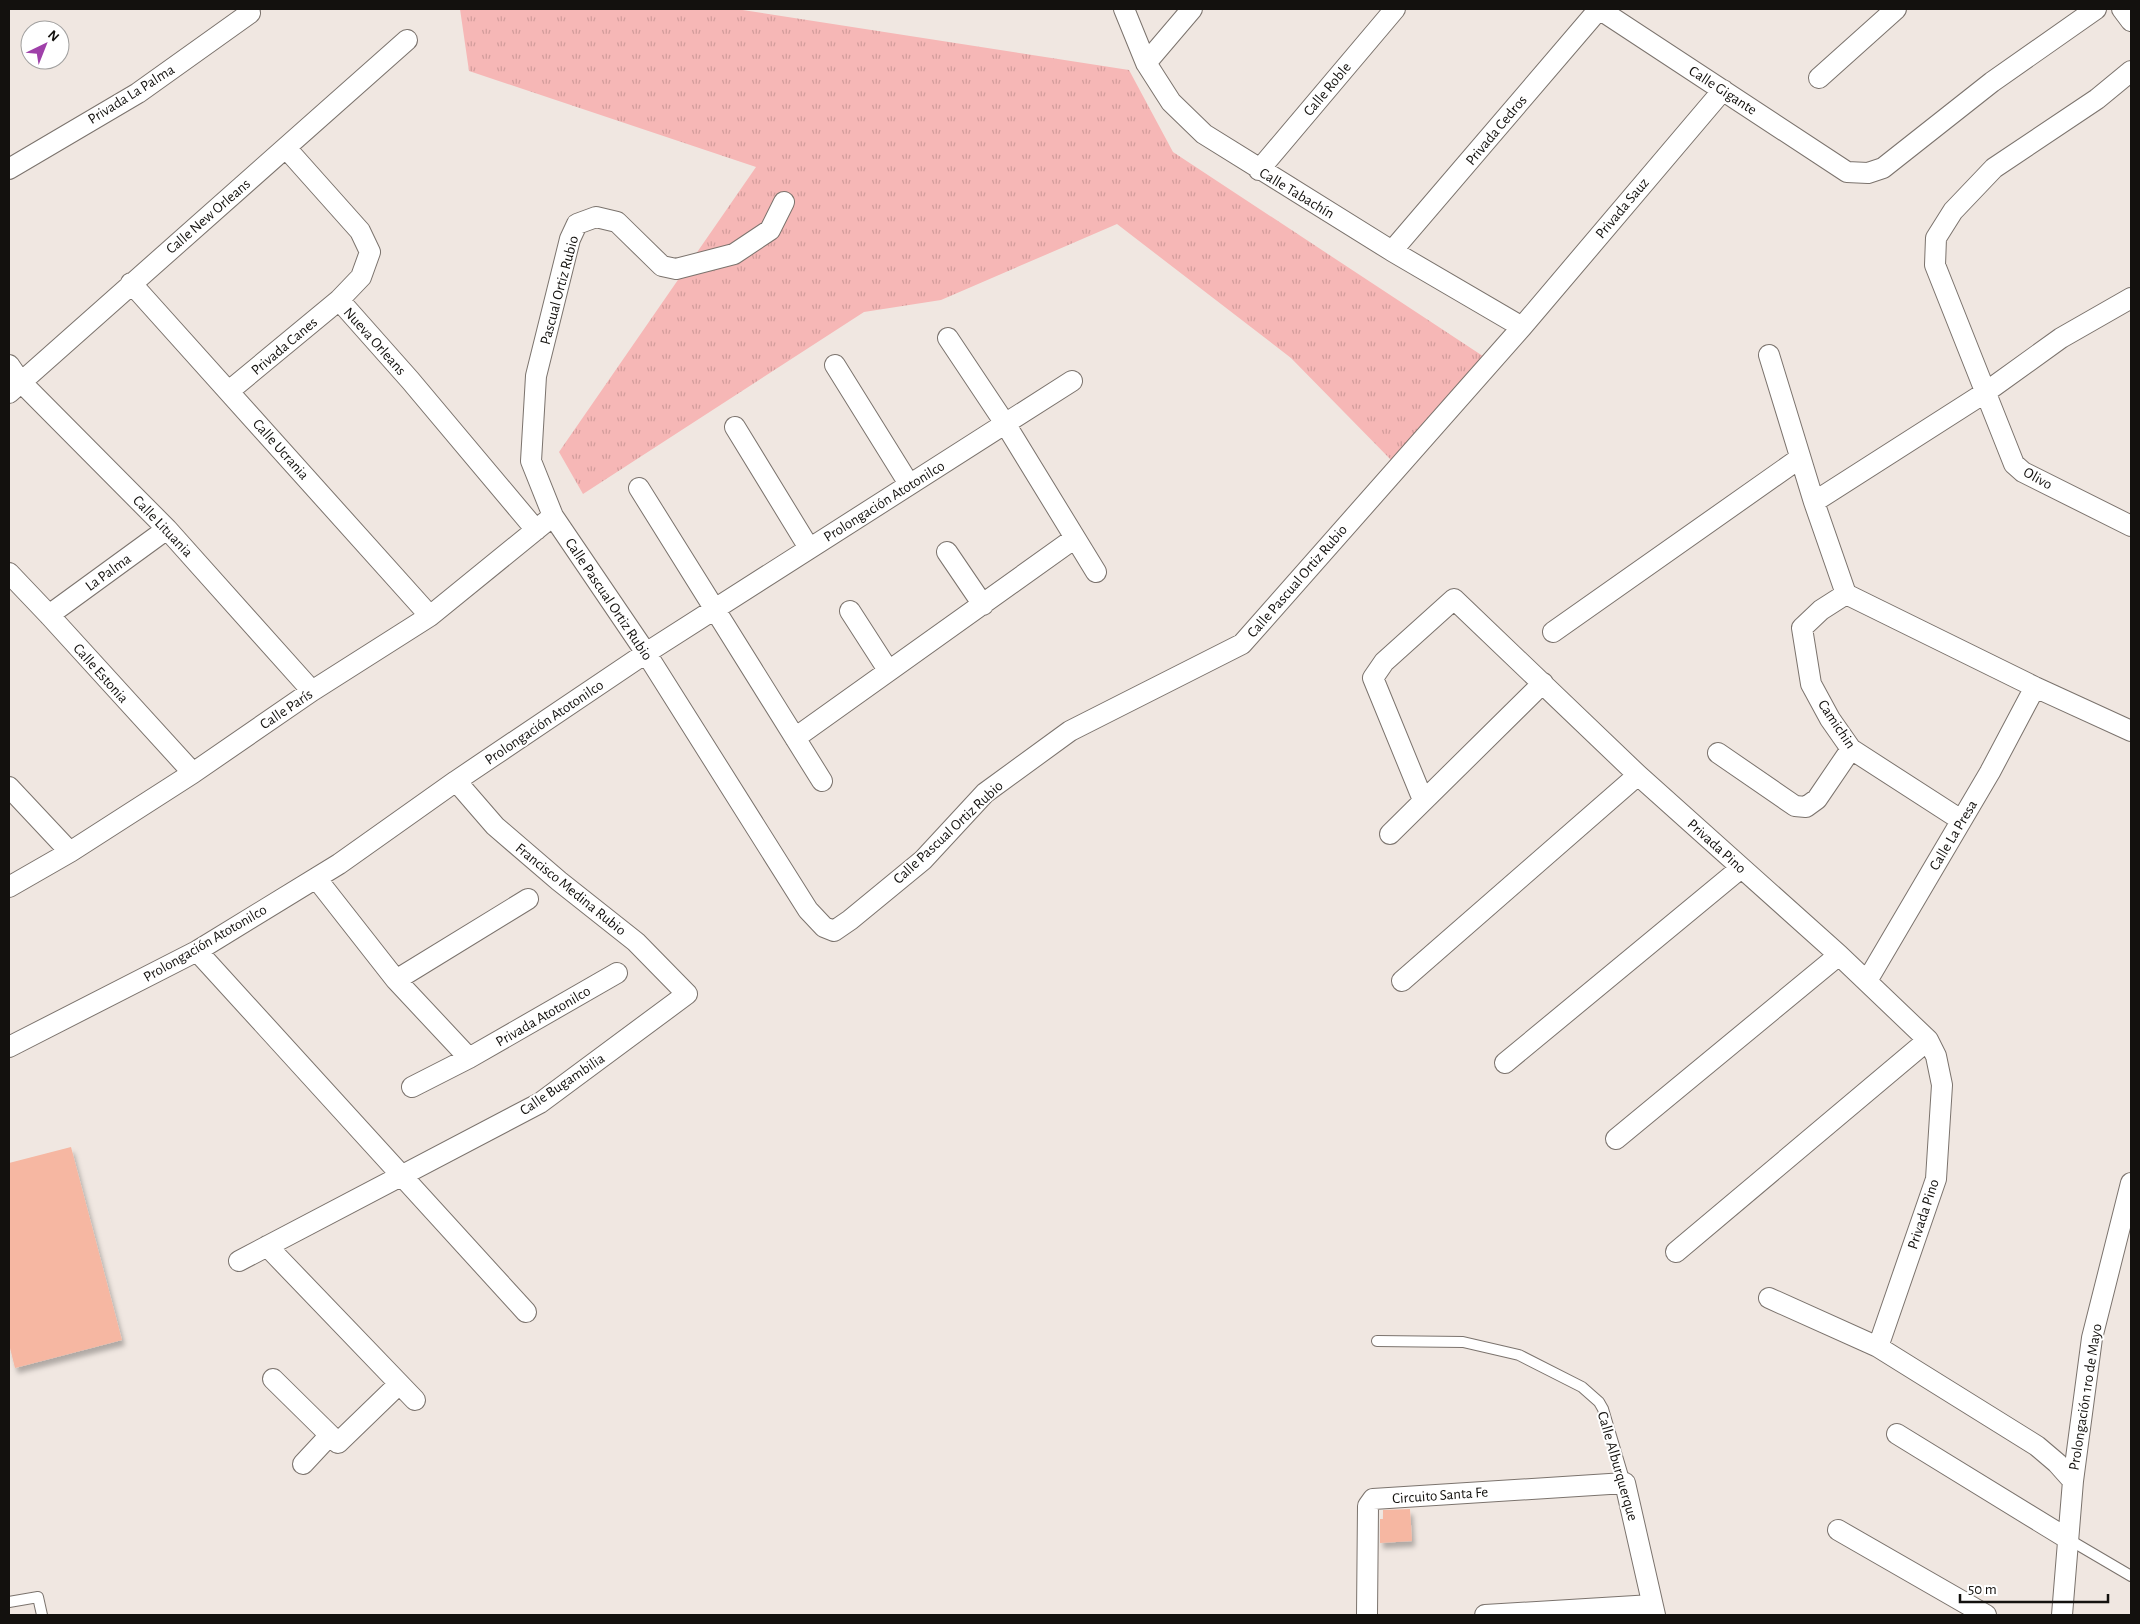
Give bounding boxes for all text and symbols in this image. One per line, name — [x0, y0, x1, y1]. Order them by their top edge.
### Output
north arrow — [20, 20, 70, 70]
text: N — [45, 28, 62, 45]
street label: Calle Roble — [1301, 60, 1354, 119]
street label: Privada La Palma — [85, 62, 177, 127]
street label: Calle Gigante — [1686, 63, 1759, 118]
street label: Privada Cedros — [1463, 92, 1530, 168]
street label: Calle Tabachín — [1257, 165, 1337, 222]
street label: Privada Sauz — [1593, 175, 1652, 241]
street label: Calle New Orleans — [163, 176, 253, 257]
street label: Pascual Ortiz Rubio — [538, 234, 581, 346]
street label: Nueva Orleans — [341, 305, 409, 378]
street label: Privada Canes — [248, 315, 320, 378]
street label: Calle Ucrania — [250, 416, 312, 483]
street label: Prolongación Atotonilco — [821, 458, 947, 545]
street label: Olivo — [2021, 465, 2055, 492]
street label: Calle Lituania — [130, 493, 195, 560]
street label: Calle Pascual Ortiz Rubio — [1245, 522, 1350, 641]
street label: Calle Pascual Ortiz Rubio — [562, 535, 655, 663]
street label: La Palma — [83, 551, 134, 594]
street label: Calle Estonia — [70, 641, 131, 706]
street label: Prolongación Atotonilco — [482, 677, 606, 768]
street label: Calle París — [257, 686, 315, 732]
street label: Camichin — [1815, 697, 1858, 751]
street label: Calle Pascual Ortiz Rubio — [891, 778, 1006, 887]
street label: Calle La Presa — [1927, 797, 1980, 873]
street label: Privada Pino — [1685, 816, 1749, 876]
street label: Francisco Medina Rubio — [513, 840, 629, 938]
street label: Prolongación Atotonilco — [141, 902, 269, 985]
street label: Privada Atotonilco — [493, 983, 593, 1050]
street label: Calle Bugambilia — [517, 1051, 607, 1118]
street label: Privada Pino — [1905, 1177, 1942, 1251]
street label: Prolongación 1ro de Mayo — [2066, 1323, 2104, 1471]
street label: Calle Alburquerque — [1595, 1410, 1640, 1523]
street label: Circuito Santa Fe — [1392, 1485, 1489, 1506]
scale bar — [1960, 1572, 2108, 1604]
text: 50 m — [1968, 1582, 1997, 1597]

